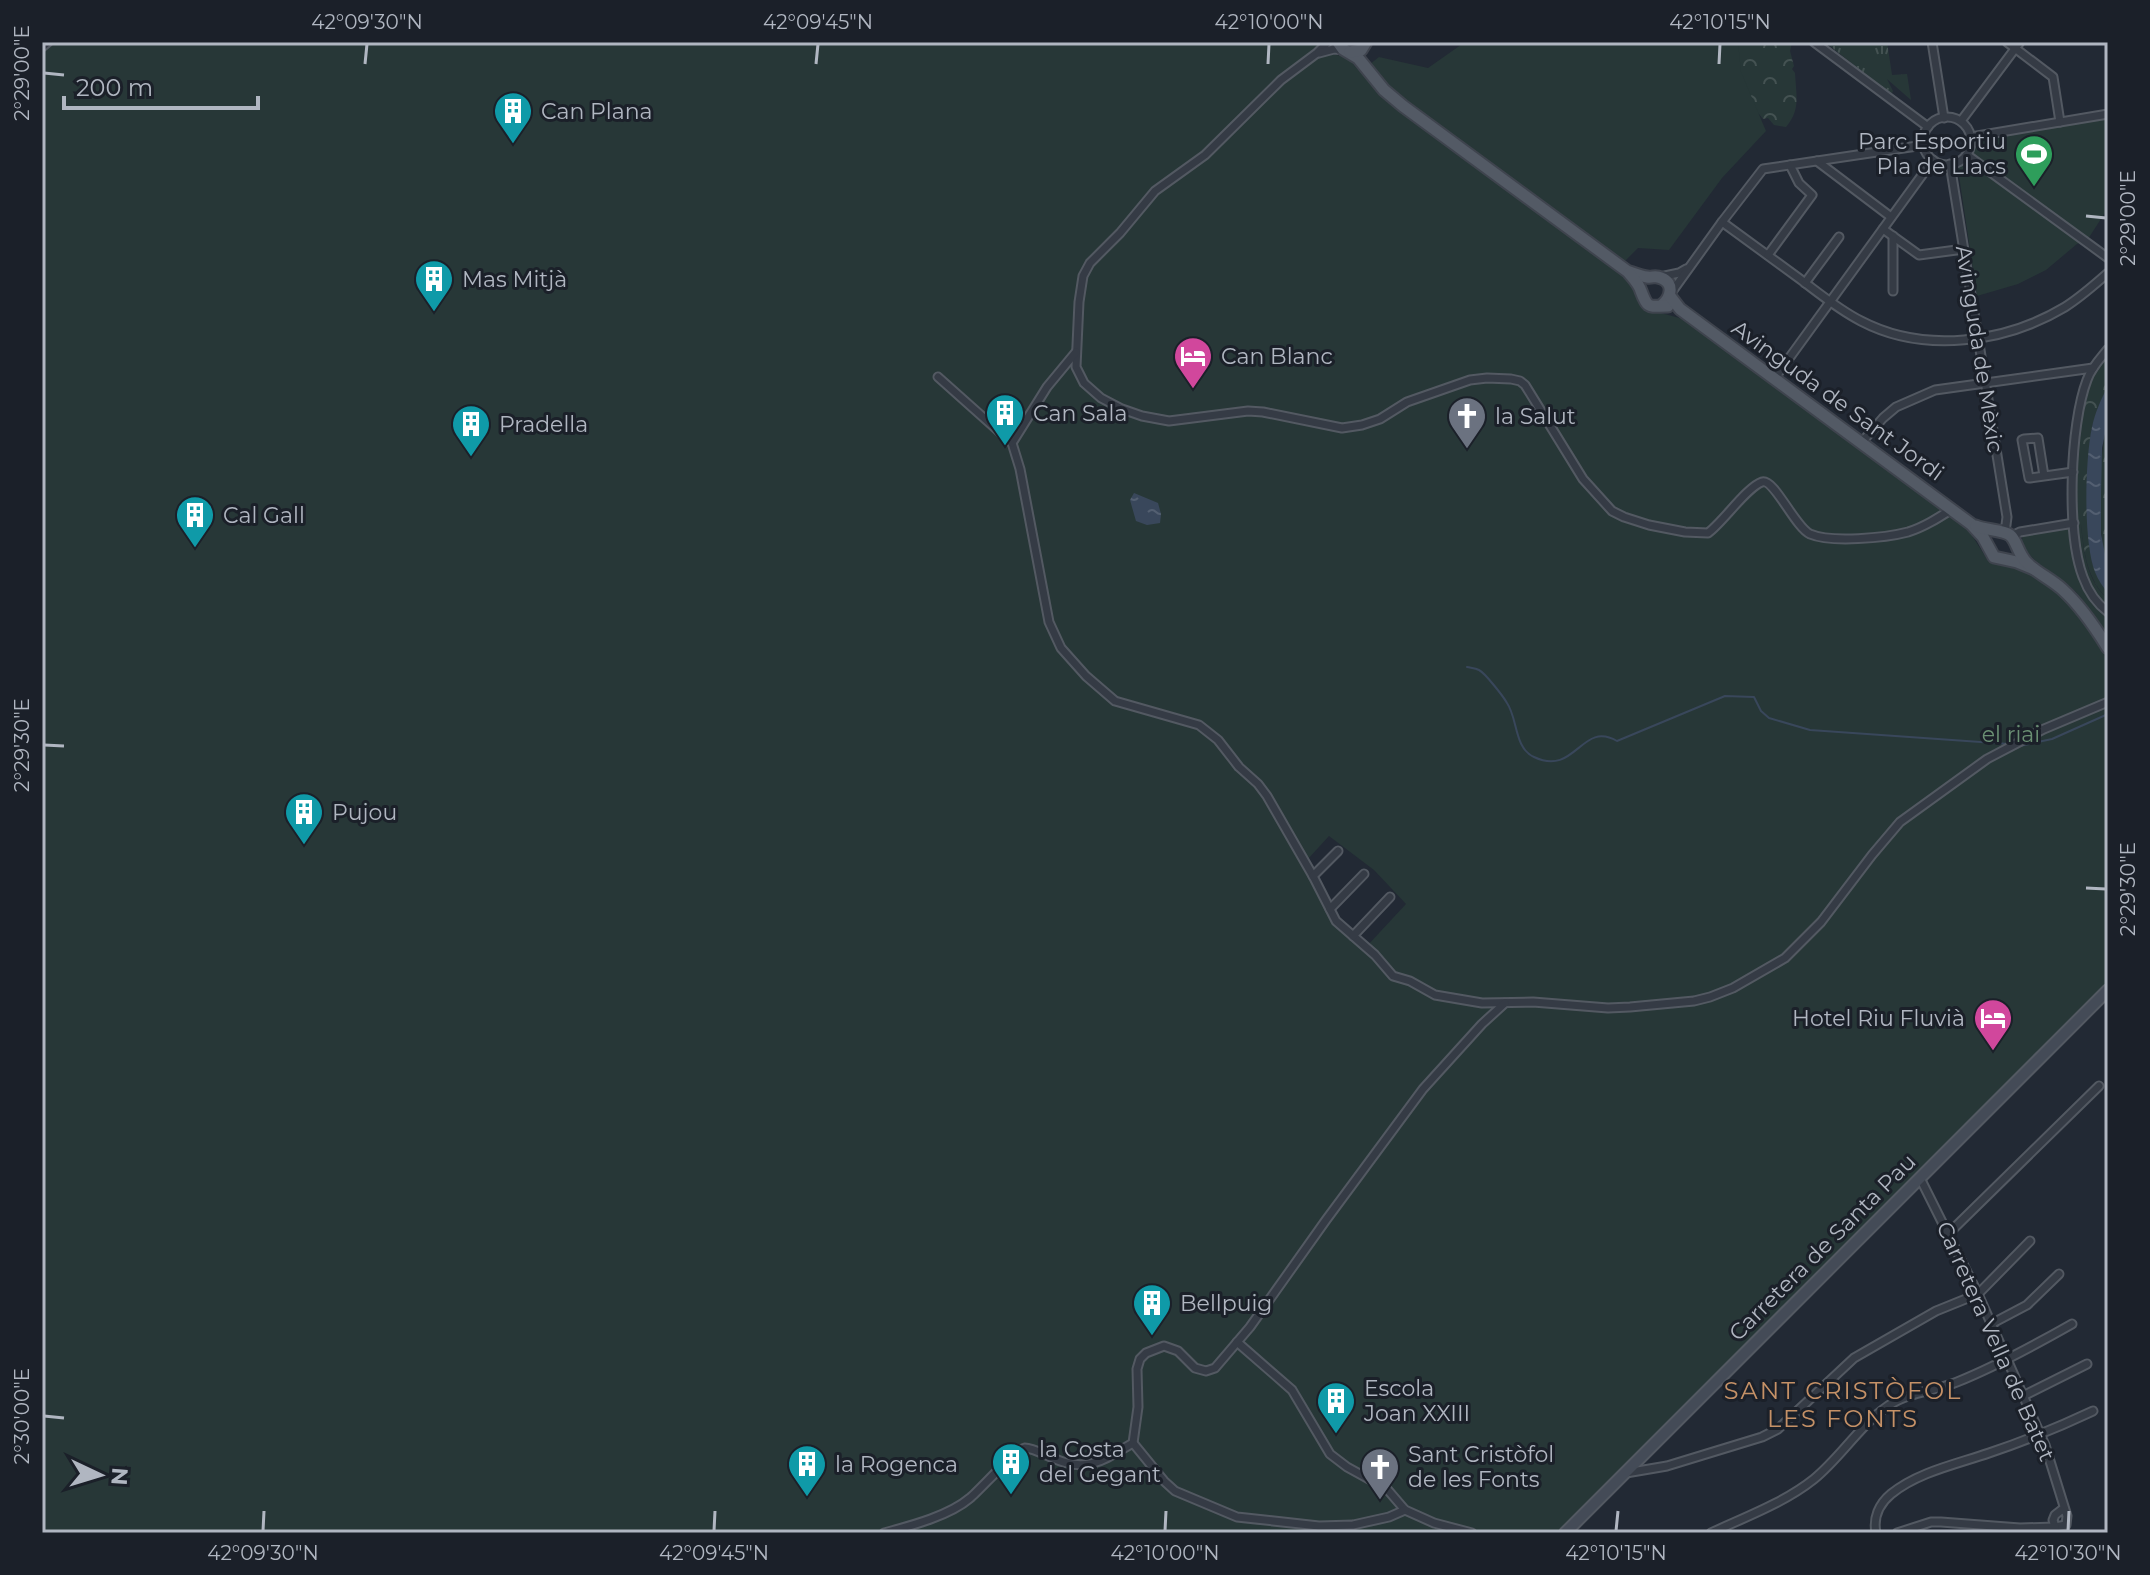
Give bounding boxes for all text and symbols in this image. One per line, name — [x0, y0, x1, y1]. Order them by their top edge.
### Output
text: 42°09'30"N — [311, 10, 423, 34]
text: 42°09'45"N — [763, 10, 873, 34]
text: 42°10'00"N — [1215, 10, 1323, 34]
text: 42°10'15"N — [1669, 10, 1771, 34]
text: 2°29'00"E — [10, 25, 34, 121]
scale bar — [64, 60, 258, 110]
text: 200 m — [76, 73, 153, 102]
building icon: Can Plana — [492, 90, 534, 145]
place label: Can Plana — [541, 98, 653, 125]
place label: Parc Esportiu Pla de Llacs — [1858, 128, 2006, 180]
sports icon: Parc Esportiu Pla de Llacs — [2013, 133, 2055, 188]
text: 2°29'00"E — [2116, 170, 2140, 266]
street label: Avinguda de Mèxic — [1950, 244, 2009, 455]
building icon: Mas Mitjà — [413, 258, 455, 313]
place label: Mas Mitjà — [462, 266, 567, 293]
street label: Avinguda de Sant Jordi — [1726, 314, 1949, 486]
hotel icon: Can Blanc — [1172, 335, 1214, 390]
place label: Can Blanc — [1221, 343, 1333, 370]
building icon: Can Sala — [984, 392, 1026, 447]
church icon: la Salut — [1446, 395, 1488, 450]
place label: Can Sala — [1033, 400, 1127, 427]
building icon: Pradella — [450, 403, 492, 458]
place label: la Salut — [1495, 403, 1576, 430]
place label: Pradella — [499, 411, 588, 438]
building icon: Cal Gall — [174, 494, 216, 549]
place label: Cal Gall — [223, 502, 305, 529]
text: 2°29'30"E — [10, 698, 34, 792]
park label: el riai — [1982, 721, 2040, 748]
building icon: Pujou — [283, 791, 325, 846]
place label: Pujou — [332, 799, 397, 826]
text: 2°29'30"E — [2116, 842, 2140, 936]
hotel icon: Hotel Riu Fluvià — [1972, 997, 2014, 1052]
place label: Hotel Riu Fluvià — [1792, 1005, 1965, 1032]
street label: Carretera de Santa Pau — [1723, 1148, 1921, 1346]
street label: Carretera Vella de Batet — [1930, 1217, 2061, 1465]
building icon: Bellpuig — [1131, 1282, 1173, 1337]
place label: Bellpuig — [1180, 1290, 1272, 1317]
text: 2°30'00"E — [10, 1368, 34, 1464]
place label: Escola Joan XXIII — [1363, 1375, 1470, 1427]
district label: SANT CRISTÒFOL LES FONTS — [1724, 1376, 1962, 1433]
building icon: Escola Joan XXIII — [1315, 1380, 1357, 1435]
north arrow — [60, 1435, 140, 1515]
place label: la Costa del Gegant — [1039, 1436, 1161, 1488]
building icon: la Costa del Gegant — [990, 1441, 1032, 1496]
place label: Sant Cristòfol de les Fonts — [1408, 1441, 1554, 1493]
building icon: la Rogenca — [786, 1443, 828, 1498]
church icon: Sant Cristòfol de les Fonts — [1359, 1446, 1401, 1501]
place label: la Rogenca — [835, 1451, 958, 1478]
text: N — [105, 1467, 134, 1486]
text: 42°09'30"N — [207, 1541, 319, 1565]
text: 42°09'45"N — [659, 1541, 769, 1565]
text: 42°10'00"N — [1111, 1541, 1219, 1565]
text: 42°10'15"N — [1565, 1541, 1667, 1565]
text: 42°10'30"N — [2014, 1541, 2122, 1565]

